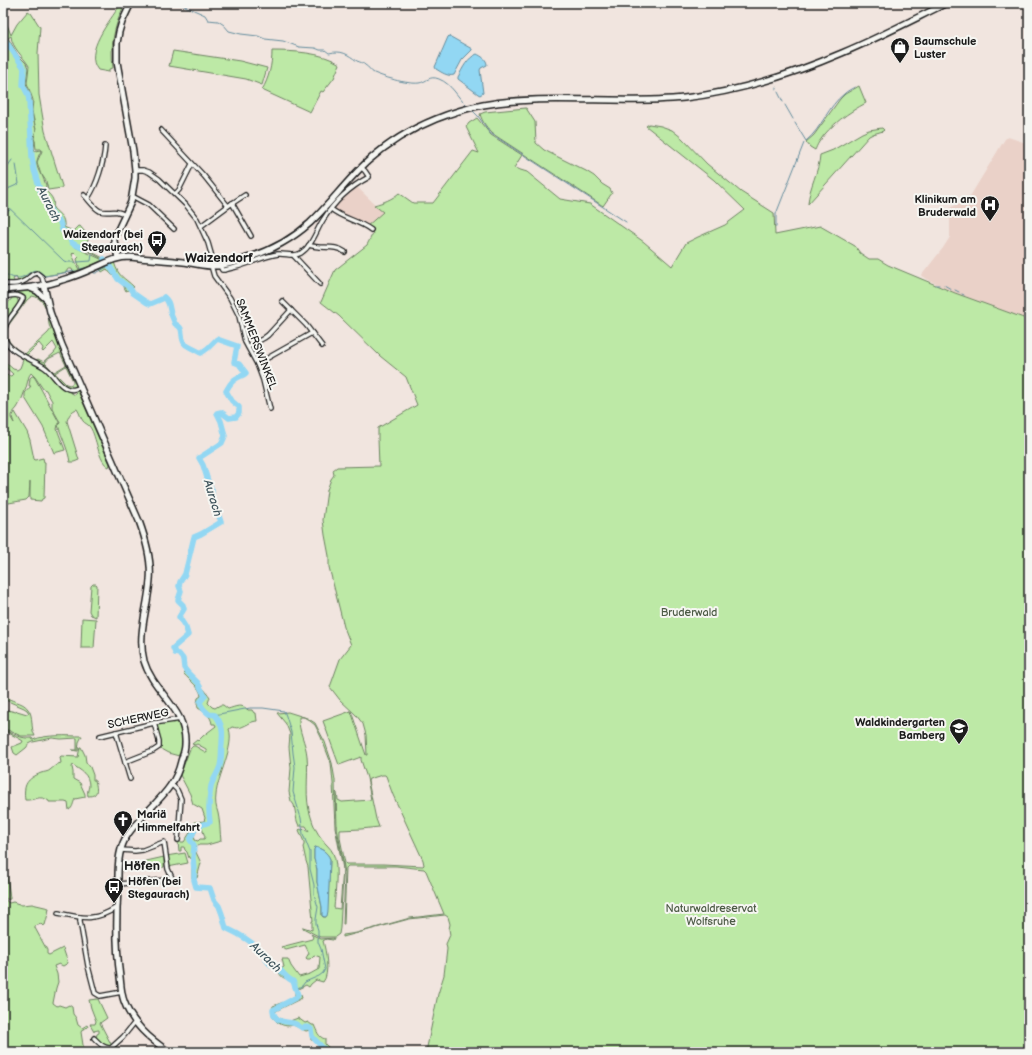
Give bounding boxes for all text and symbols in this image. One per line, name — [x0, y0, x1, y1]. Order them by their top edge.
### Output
place label: Baumschule Luster — [914, 35, 976, 61]
shop icon: Baumschule Luster — [889, 36, 911, 64]
water label: Aurach — [33, 183, 64, 225]
place label: Klinikum am Bruderwald — [914, 193, 976, 219]
hospital icon: Klinikum am Bruderwald — [979, 194, 1001, 222]
place label: Waizendorf (bei Stegaurach) — [63, 228, 143, 254]
bus stop icon: Waizendorf (bei Stegaurach) — [146, 229, 168, 257]
district label: Waizendorf — [185, 250, 254, 266]
street label: SAMMERSWINKEL — [233, 297, 280, 392]
water label: Aurach — [200, 477, 225, 519]
park label: Bruderwald — [661, 606, 717, 619]
street label: SCHERWEG — [106, 706, 170, 731]
place label: Waldkindergarten Bamberg — [855, 716, 945, 742]
school or university icon: Waldkindergarten Bamberg — [948, 717, 970, 745]
place label: Mariä Himmelfahrt — [137, 808, 200, 834]
church icon: Mariä Himmelfahrt — [112, 809, 134, 837]
district label: Höfen — [124, 858, 160, 874]
place label: Höfen (bei Stegaurach) — [128, 875, 190, 901]
bus stop icon: Höfen (bei Stegaurach) — [103, 876, 125, 904]
park label: Naturwaldreservat Wolfsruhe — [665, 902, 757, 928]
water label: Aurach — [246, 938, 285, 976]

